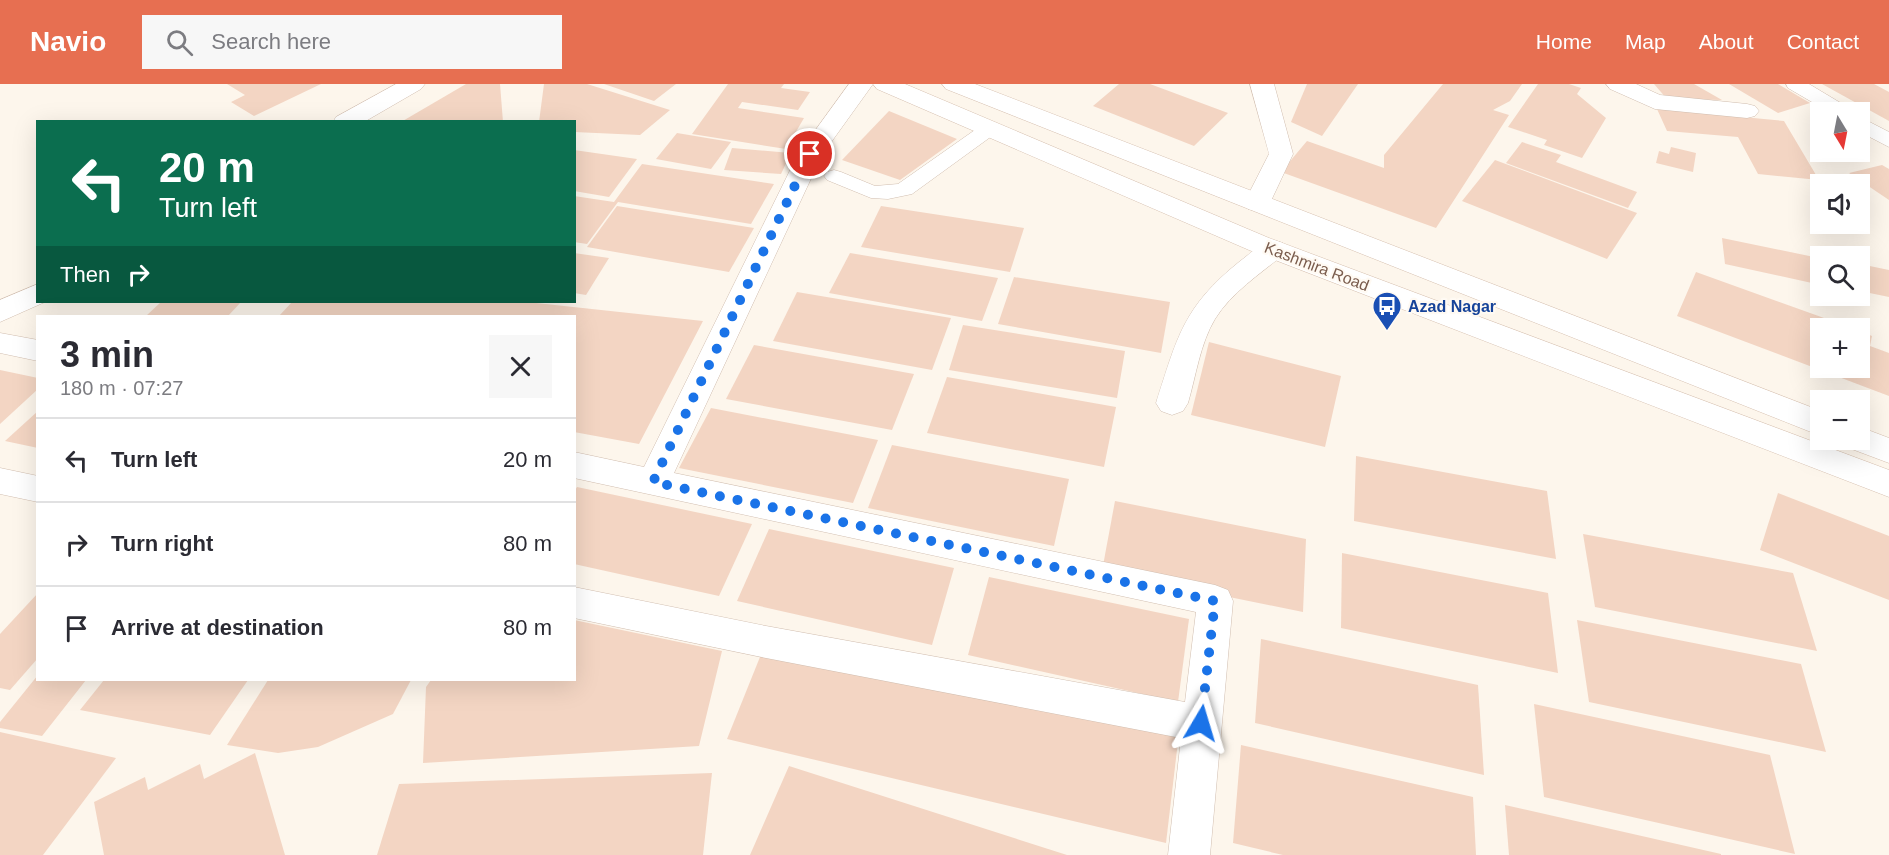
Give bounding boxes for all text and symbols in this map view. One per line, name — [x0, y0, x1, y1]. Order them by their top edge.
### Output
search box — [142, 15, 562, 69]
text: Navio — [30, 26, 106, 57]
icon: search — [163, 26, 196, 59]
text: Search here — [211, 29, 331, 54]
text: Home — [1536, 30, 1592, 53]
text: Map — [1625, 30, 1666, 53]
text: About — [1699, 30, 1754, 53]
text: Contact — [1787, 30, 1859, 53]
north arrow — [1810, 102, 1870, 162]
map controls — [1810, 102, 1870, 450]
pin — [784, 128, 835, 179]
icon: arrive — [793, 137, 826, 170]
icon: left — [60, 144, 138, 222]
text: 20 m — [159, 144, 255, 191]
button: sound — [1810, 174, 1870, 234]
text: Turn left — [159, 193, 257, 223]
street label: Kashmira Road — [1262, 239, 1371, 294]
button: search — [1810, 246, 1870, 306]
icon: right — [122, 258, 155, 291]
text: Then — [60, 262, 110, 287]
bus stop icon: Azad Nagar — [1371, 290, 1403, 332]
place label: Azad Nagar — [1408, 298, 1496, 315]
button: + — [1810, 318, 1870, 378]
text: 3 min — [60, 334, 154, 375]
button: close — [489, 335, 552, 398]
text: 180 m · 07:27 — [60, 377, 183, 399]
button: − — [1810, 390, 1870, 450]
icon: left — [60, 444, 93, 477]
text: Turn left — [111, 447, 197, 472]
text: 20 m — [503, 447, 552, 472]
icon: right — [60, 528, 93, 561]
text: Turn right — [111, 531, 213, 556]
text: 80 m — [503, 531, 552, 556]
icon: arrive — [60, 612, 93, 645]
text: Arrive at destination — [111, 615, 324, 640]
text: 80 m — [503, 615, 552, 640]
position arrow — [1169, 691, 1233, 755]

